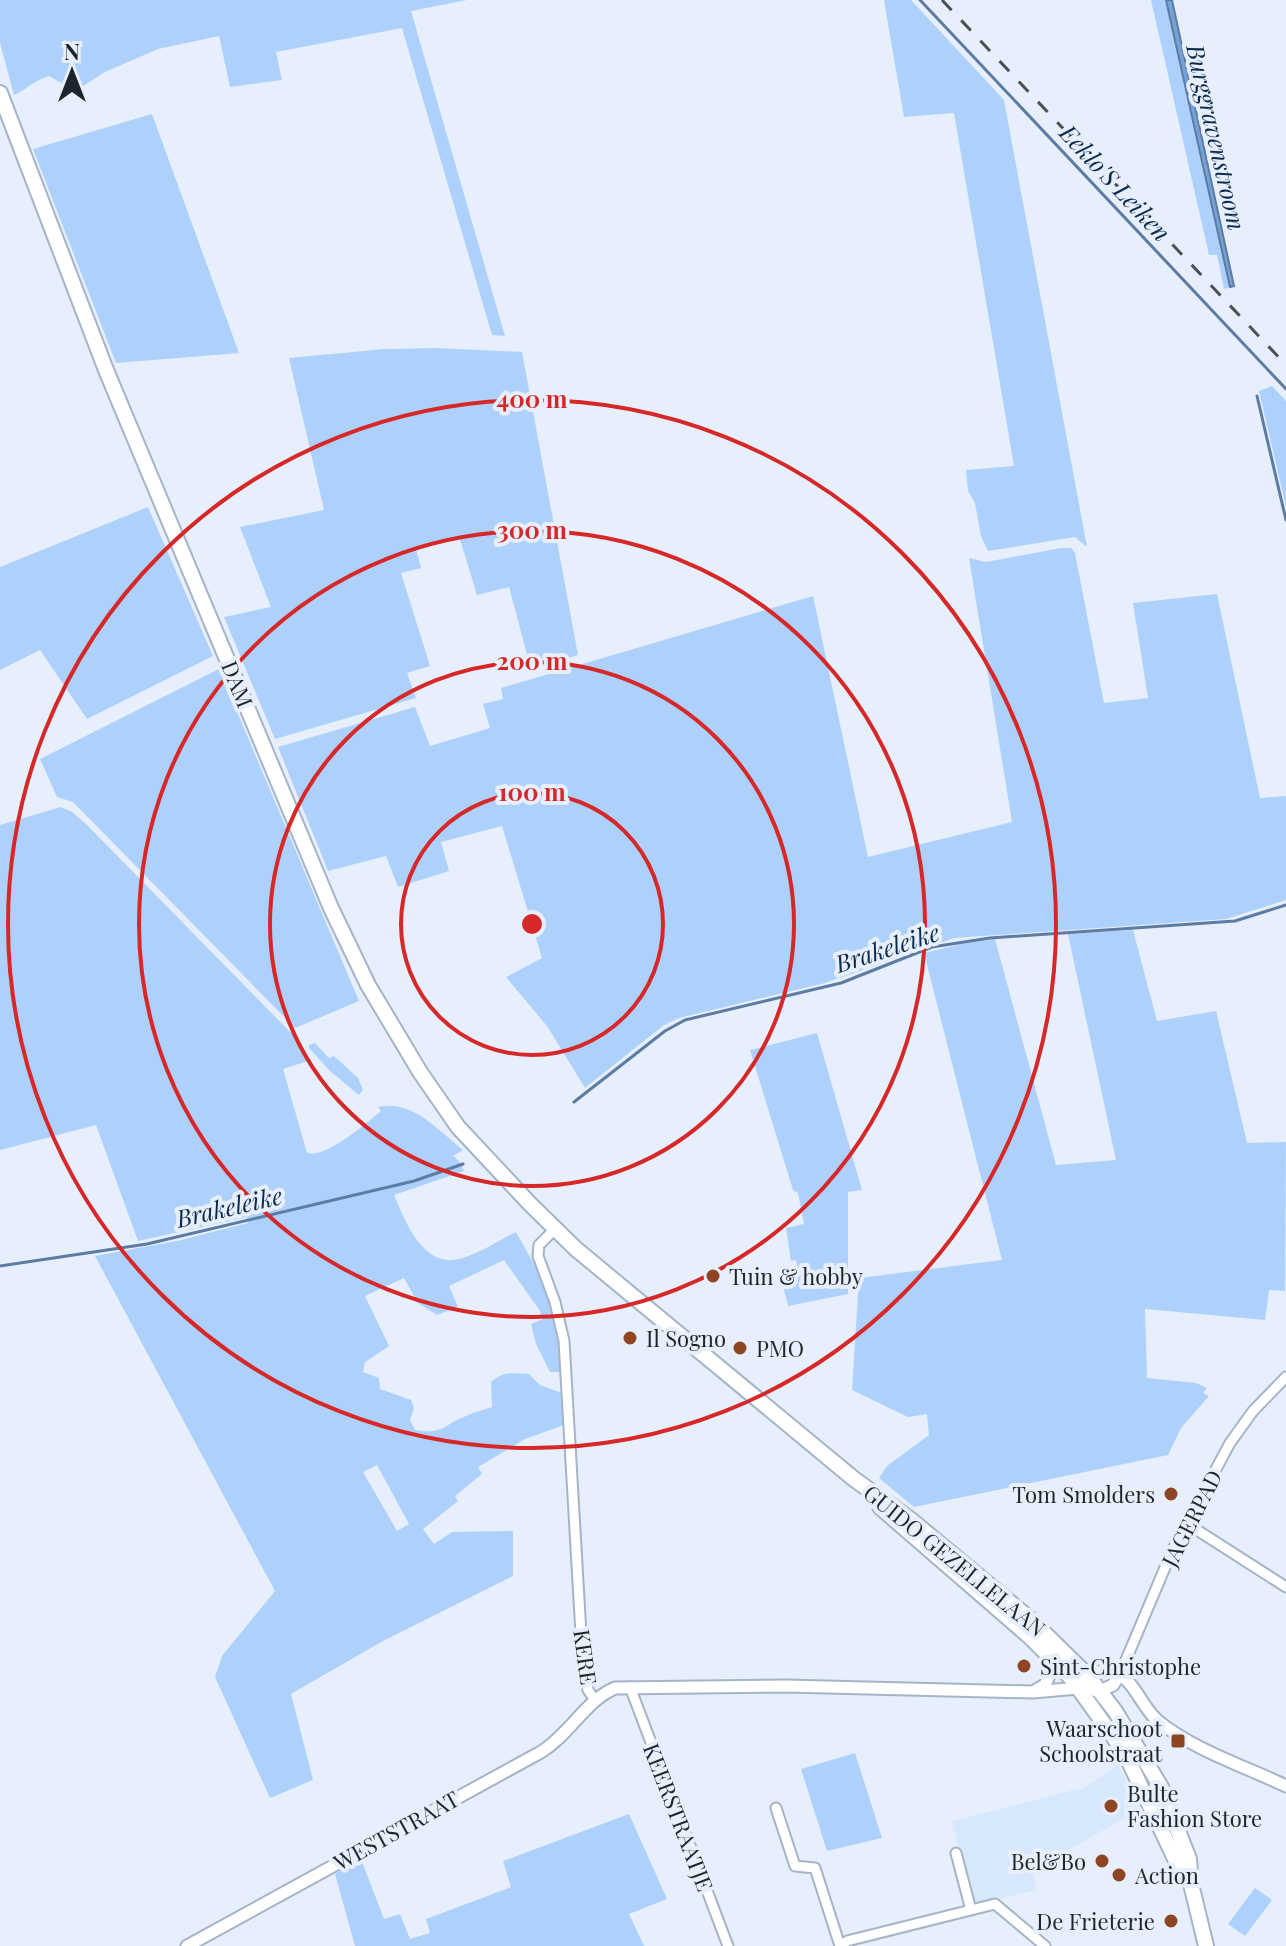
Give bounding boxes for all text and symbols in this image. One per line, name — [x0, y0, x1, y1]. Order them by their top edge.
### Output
north arrow — [32, 32, 112, 112]
text: N — [64, 36, 80, 66]
water label: Burggravenstroom — [1180, 40, 1254, 233]
water label: Eeklo'S Leiken — [1053, 116, 1178, 247]
text: 400 m — [497, 382, 568, 414]
text: 300 m — [497, 513, 567, 545]
text: 200 m — [497, 644, 568, 676]
street label: DAM — [215, 656, 261, 712]
text: 100 m — [498, 775, 566, 807]
centre of rings — [518, 910, 546, 938]
water label: Brakeleike — [830, 915, 943, 979]
water label: Brakeleike — [172, 1178, 285, 1234]
place label: Tuin & hobby — [729, 1261, 863, 1291]
marker: Tuin & hobby — [704, 1267, 722, 1285]
place label: Il Sogno — [646, 1323, 726, 1353]
marker: Il Sogno — [621, 1329, 639, 1347]
place label: PMO — [756, 1333, 804, 1363]
marker: PMO — [731, 1339, 749, 1357]
street label: JAGERPAD — [1153, 1464, 1228, 1572]
street label: GUIDO GEZELLELAAN — [858, 1477, 1052, 1643]
place label: Tom Smolders — [1012, 1479, 1155, 1509]
marker: Tom Smolders — [1162, 1485, 1180, 1503]
street label: KERE — [567, 1627, 605, 1687]
place label: Sint-Christophe — [1040, 1651, 1201, 1681]
marker: Sint-Christophe — [1015, 1657, 1033, 1675]
place label: Waarschoot Schoolstraat — [1039, 1713, 1163, 1768]
marker: Waarschoot Schoolstraat — [1169, 1732, 1187, 1750]
street label: KEERSTRAATJE — [637, 1739, 721, 1895]
place label: Bulte Fashion Store — [1127, 1778, 1262, 1833]
street label: WESTSTRAAT — [327, 1783, 464, 1877]
marker: Bulte Fashion Store — [1102, 1797, 1120, 1815]
place label: Bel&Bo — [1011, 1846, 1086, 1876]
marker: Bel&Bo — [1093, 1852, 1111, 1870]
place label: Action — [1134, 1860, 1199, 1890]
marker: Action — [1110, 1866, 1128, 1884]
place label: De Frieterie — [1036, 1906, 1155, 1936]
marker: De Frieterie — [1162, 1912, 1180, 1930]

